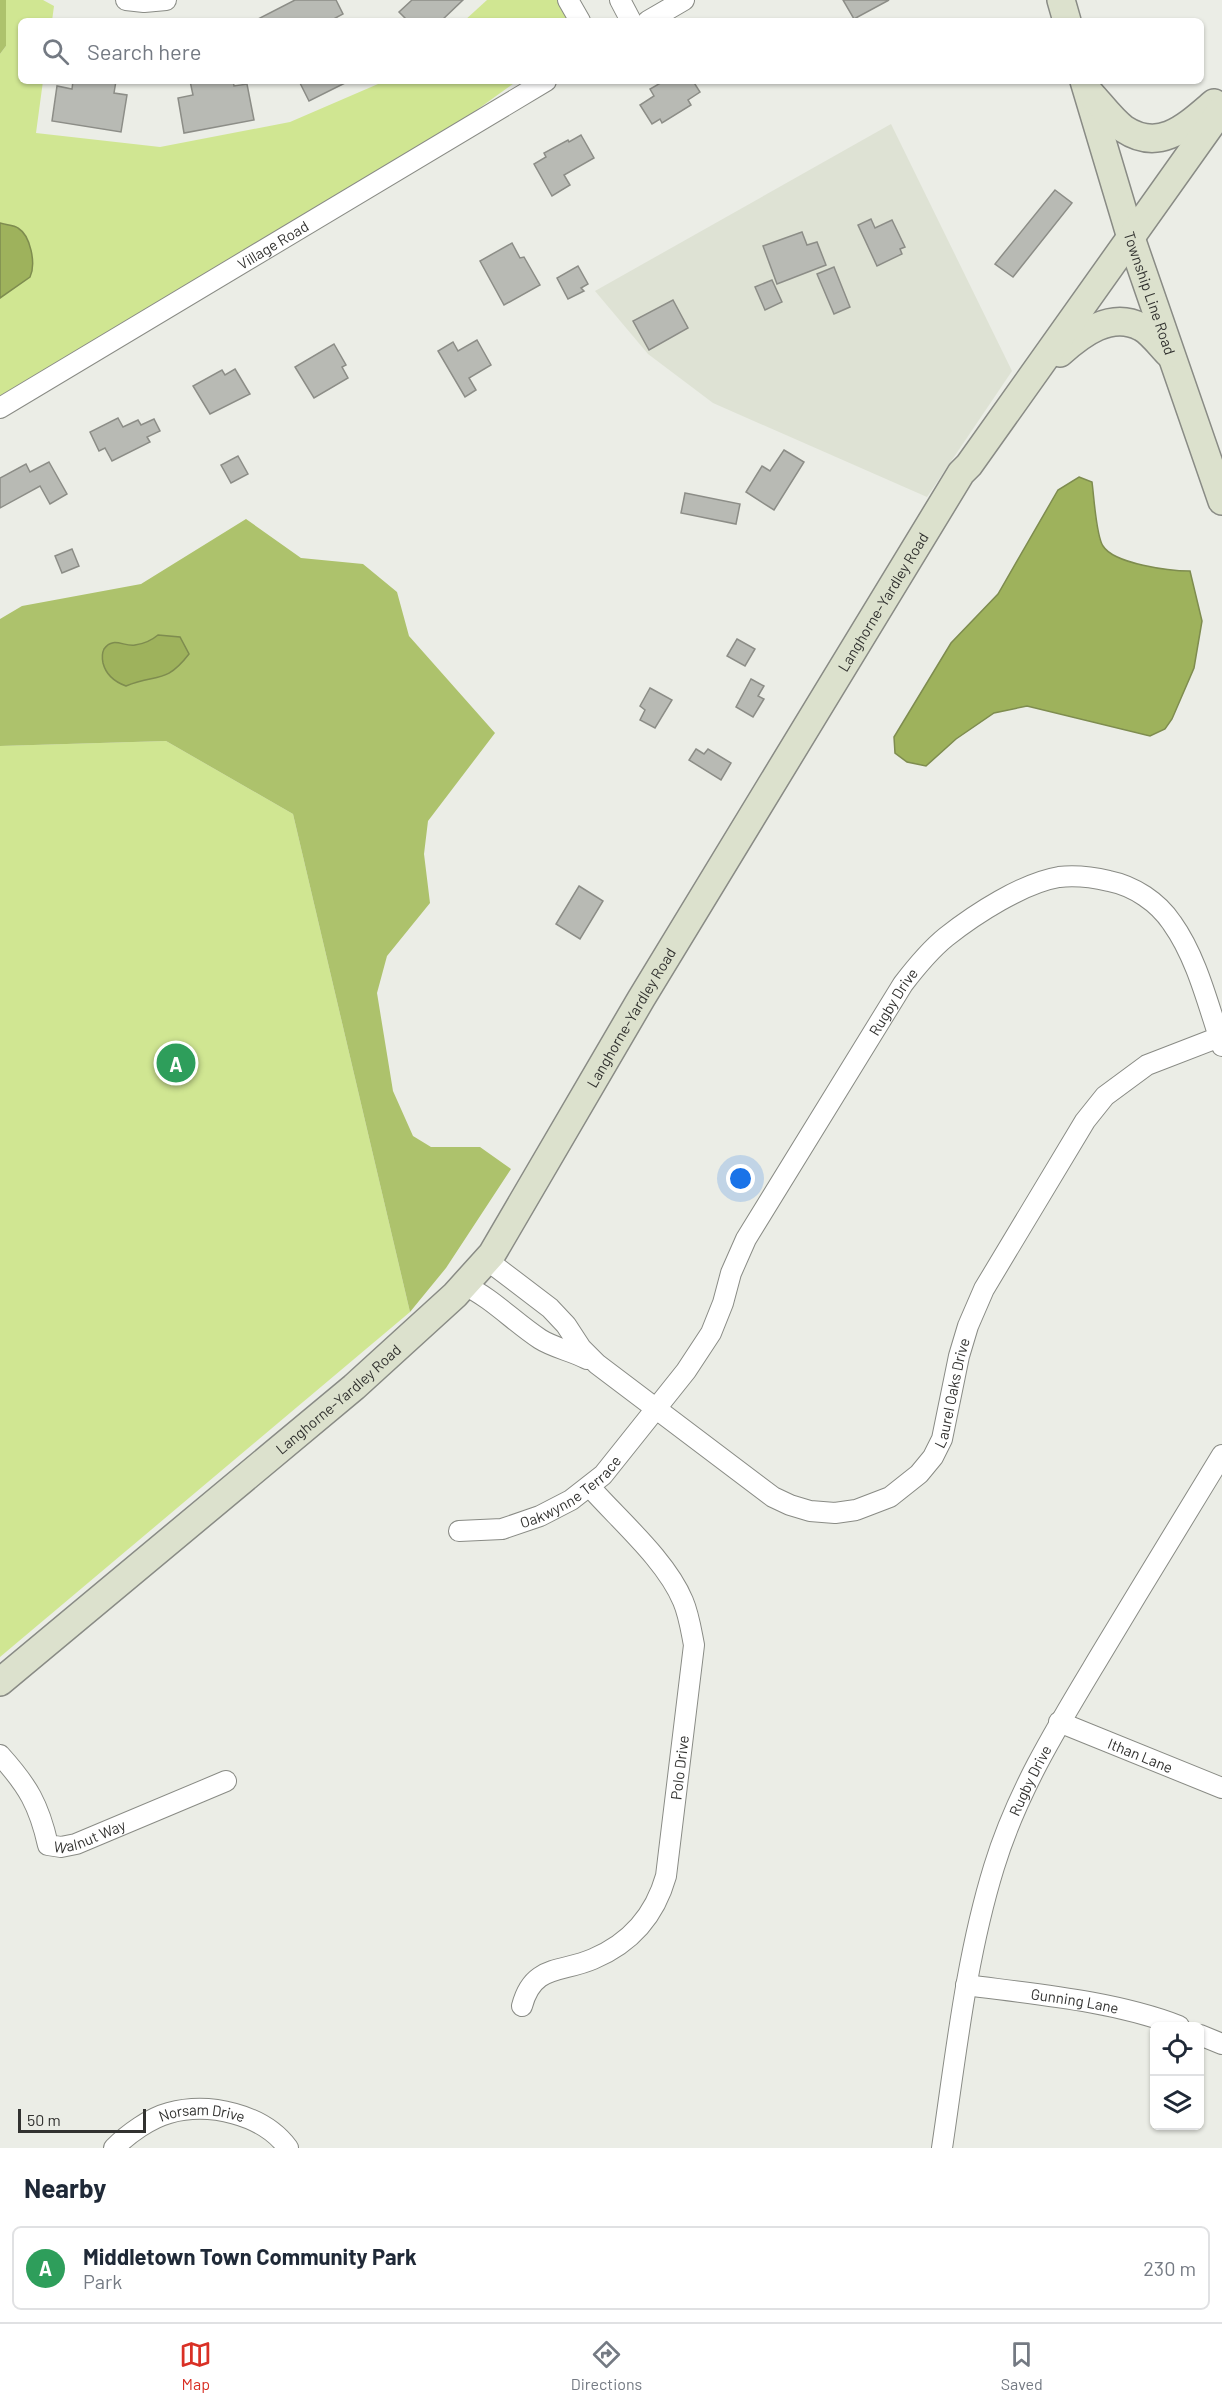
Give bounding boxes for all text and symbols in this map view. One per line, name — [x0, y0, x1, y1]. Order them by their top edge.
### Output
search box — [18, 18, 1204, 84]
icon: search — [39, 35, 72, 68]
text: Search here — [87, 38, 201, 64]
street label: Village Road — [234, 216, 312, 273]
street label: Township Line Road — [1121, 229, 1180, 357]
street label: Langhorne-Yardley Road — [834, 529, 932, 674]
street label: Langhorne-Yardley Road — [582, 944, 679, 1090]
street label: Rugby Drive — [865, 964, 921, 1039]
pin: A — [156, 1040, 195, 1086]
your location — [726, 1164, 755, 1193]
street label: Laurel Oaks Drive — [930, 1336, 973, 1451]
street label: Langhorne-Yardley Road — [272, 1340, 404, 1458]
street label: Oakwynne Terrace — [517, 1452, 624, 1531]
street label: Polo Drive — [666, 1734, 692, 1801]
street label: Ithan Lane — [1105, 1734, 1176, 1776]
street label: Rugby Drive — [1005, 1742, 1055, 1818]
street label: Walnut Way — [52, 1815, 128, 1857]
street label: Gunning Lane — [1030, 1984, 1120, 2017]
map controls — [1150, 2022, 1204, 2130]
button: locate — [1150, 2022, 1204, 2076]
button: layers — [1150, 2076, 1204, 2130]
street label: Norsam Drive — [156, 2100, 248, 2126]
scale bar — [18, 2106, 146, 2134]
text: 50 m — [27, 2110, 61, 2129]
text: Nearby — [24, 2172, 106, 2203]
text: Middletown Town Community Park — [83, 2243, 417, 2269]
text: A — [39, 2256, 52, 2280]
text: 230 m — [1143, 2256, 1196, 2280]
text: Park — [83, 2269, 122, 2293]
tab: Map — [179, 2338, 212, 2393]
tab: Directions — [571, 2338, 642, 2393]
tab: Saved — [1001, 2338, 1043, 2393]

